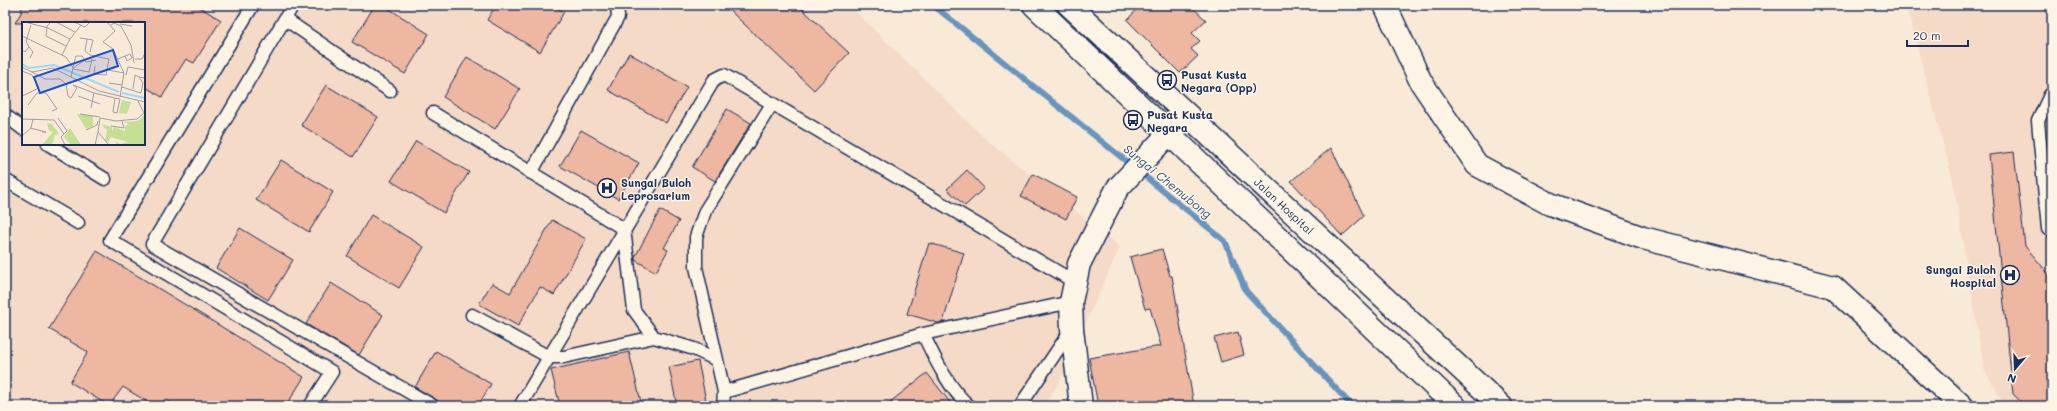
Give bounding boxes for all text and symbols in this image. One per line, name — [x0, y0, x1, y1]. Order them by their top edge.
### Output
inset map — [22, 22, 145, 145]
scale bar — [1907, 22, 1968, 48]
text: 20 m — [1913, 27, 1941, 43]
place label: Pusat Kusta Negara (Opp) — [1181, 67, 1257, 95]
bus stop icon: Pusat Kusta Negara (Opp) — [1156, 69, 1178, 91]
place label: Pusat Kusta Negara — [1147, 107, 1213, 135]
bus stop icon: Pusat Kusta Negara — [1122, 109, 1144, 131]
water label: Sungai Chemubong — [1121, 140, 1215, 222]
street label: Jalan Hospital — [1251, 174, 1317, 238]
place label: Sungai Buloh Leprosarium — [621, 175, 691, 203]
hospital icon: Sungai Buloh Leprosarium — [596, 177, 618, 199]
place label: Sungai Buloh Hospital — [1926, 262, 1996, 290]
hospital icon: Sungai Buloh Hospital — [1999, 264, 2021, 286]
north arrow — [1995, 349, 2035, 389]
text: N — [2005, 370, 2018, 387]

